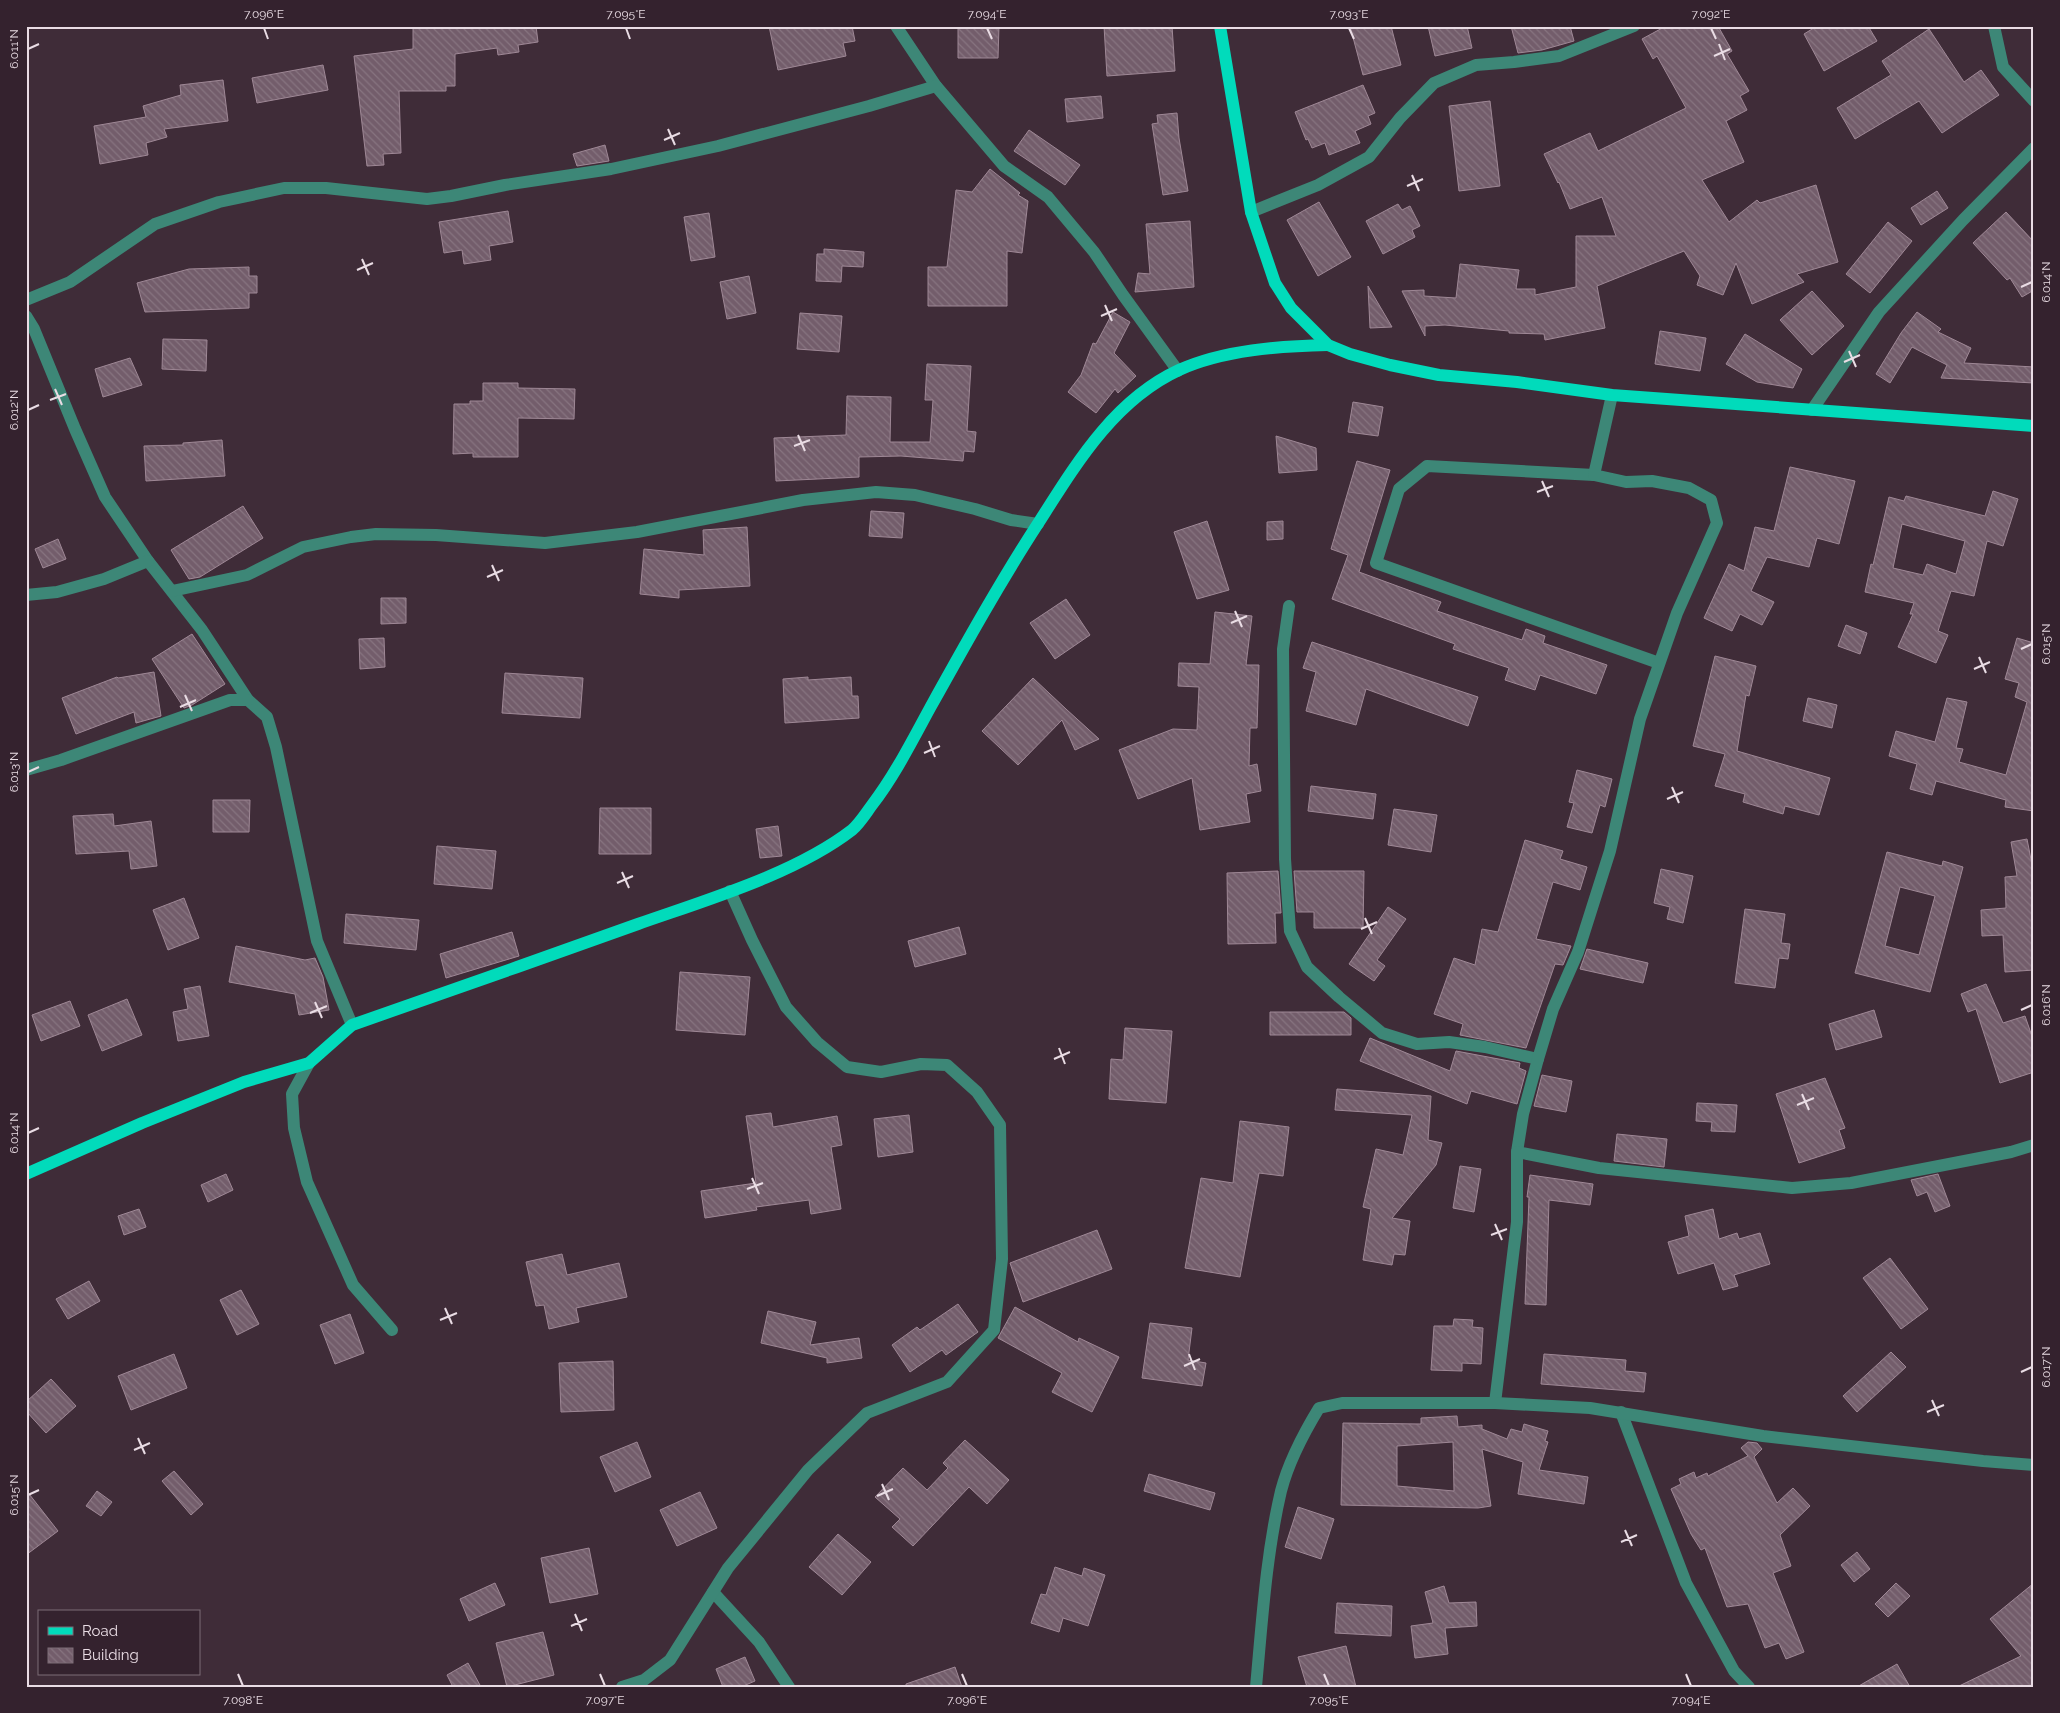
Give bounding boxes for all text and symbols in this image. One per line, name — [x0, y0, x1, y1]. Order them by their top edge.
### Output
text: 7.096°E — [244, 7, 284, 21]
text: 7.095°E — [606, 7, 646, 21]
text: 7.094°E — [967, 7, 1007, 21]
text: 7.093°E — [1330, 7, 1368, 21]
text: 7.092°E — [1692, 7, 1730, 21]
text: 6.011°N — [7, 29, 21, 69]
text: 6.014°N — [2039, 262, 2053, 302]
text: 6.012°N — [7, 390, 21, 430]
text: 6.015°N — [2039, 624, 2053, 664]
text: 6.013°N — [7, 752, 21, 792]
text: 6.016°N — [2039, 984, 2053, 1026]
text: 6.014°N — [7, 1113, 21, 1153]
text: 6.017°N — [2039, 1347, 2053, 1387]
text: 6.015°N — [7, 1475, 21, 1515]
legend — [38, 1610, 200, 1676]
text: Road — [82, 1622, 118, 1640]
text: Building — [82, 1646, 139, 1664]
text: 7.098°E — [223, 1693, 263, 1707]
text: 7.097°E — [585, 1693, 625, 1707]
text: 7.096°E — [947, 1693, 987, 1707]
text: 7.095°E — [1309, 1693, 1349, 1707]
text: 7.094°E — [1671, 1693, 1711, 1707]

